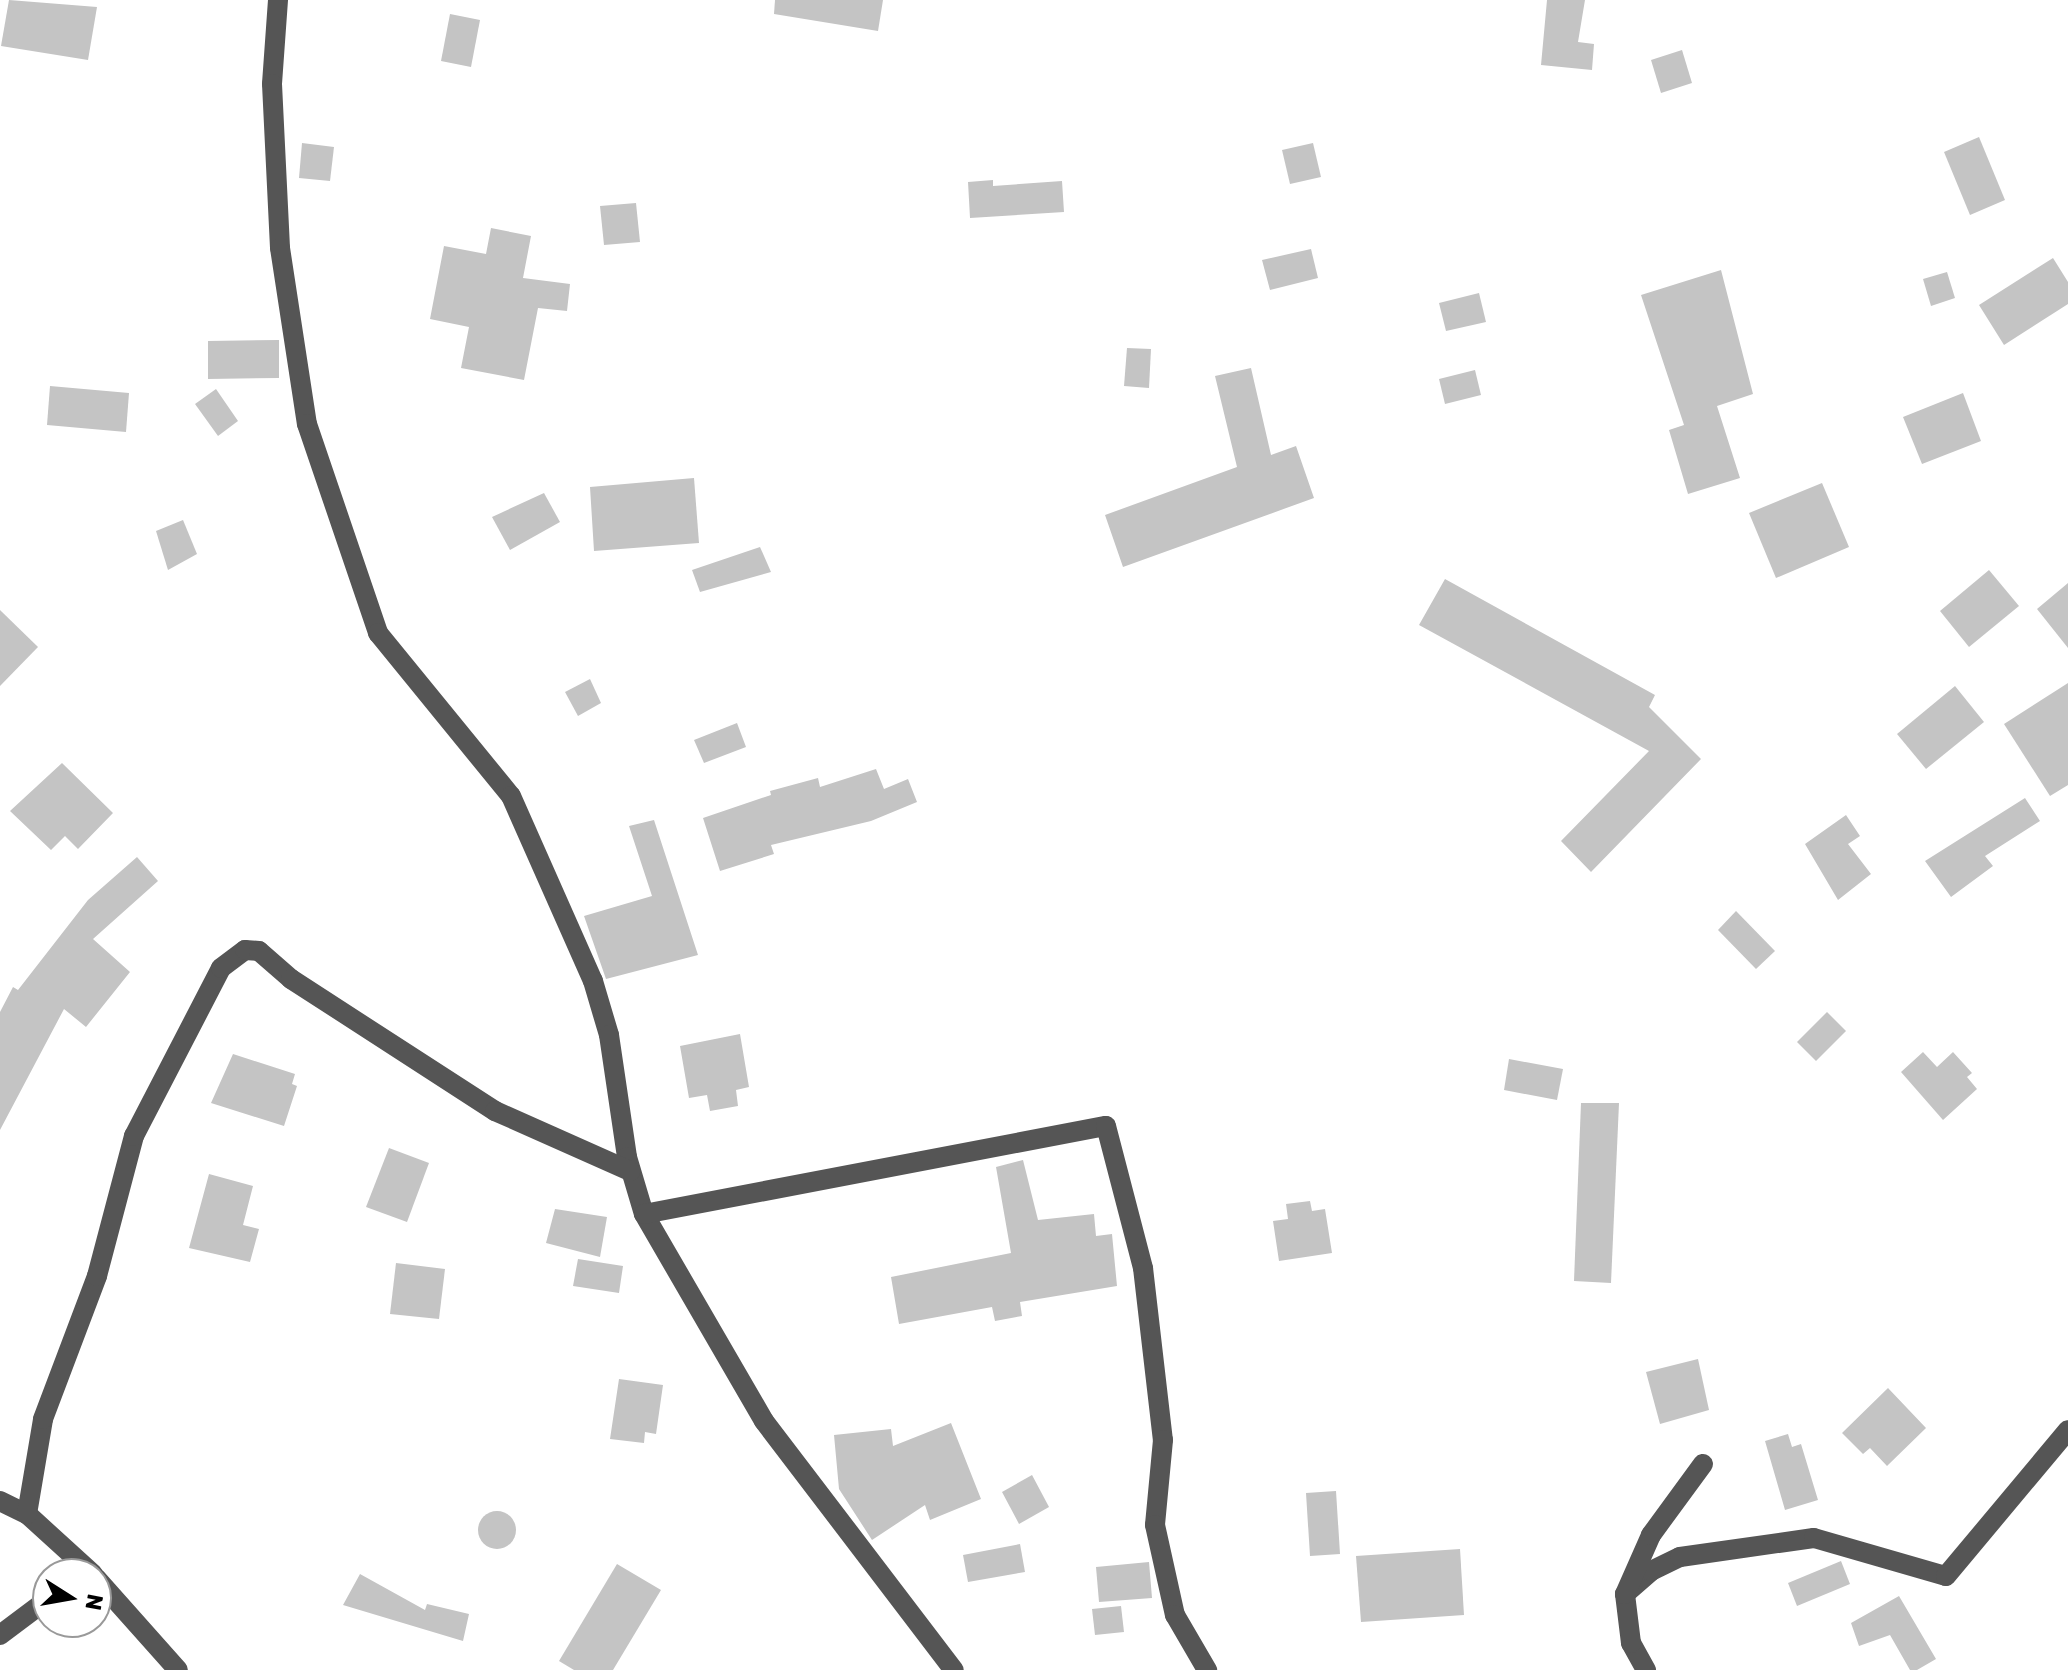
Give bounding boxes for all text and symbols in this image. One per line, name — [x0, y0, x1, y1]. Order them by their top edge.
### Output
north arrow — [32, 1558, 112, 1638]
text: N — [79, 1592, 109, 1613]

